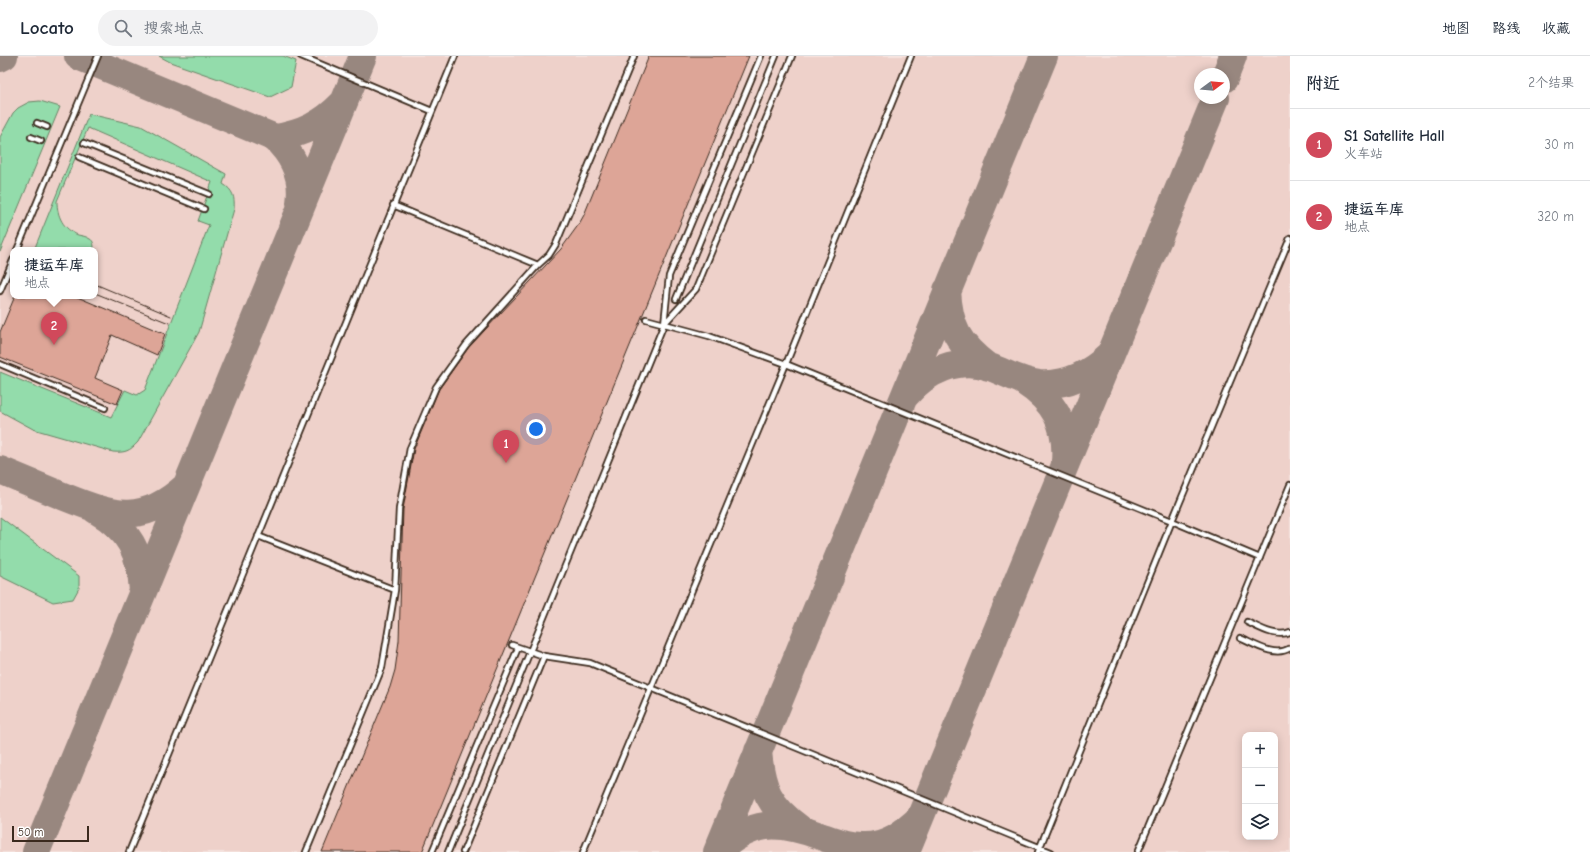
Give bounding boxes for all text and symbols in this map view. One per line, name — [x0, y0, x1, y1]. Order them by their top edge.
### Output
search box — [98, 10, 378, 46]
text: Locato — [20, 17, 74, 39]
icon: search — [112, 17, 134, 39]
text: 搜索地点 — [144, 19, 204, 37]
text: 地图 — [1442, 20, 1470, 37]
text: 路线 — [1492, 20, 1520, 37]
text: 收藏 — [1542, 20, 1570, 37]
north arrow — [1194, 68, 1230, 104]
text: 附近 — [1306, 74, 1340, 93]
text: 2个结果 — [1528, 75, 1574, 90]
text: S1 Satellite Hall — [1344, 127, 1445, 145]
text: 1 — [1316, 137, 1322, 152]
text: 30 m — [1544, 137, 1574, 152]
text: 火车站 — [1344, 146, 1383, 161]
text: 捷运车库 — [1344, 200, 1404, 218]
text: 2 — [1316, 209, 1322, 224]
text: 320 m — [1538, 209, 1574, 224]
text: 地点 — [1344, 219, 1370, 234]
popup — [10, 247, 98, 299]
text: 捷运车库 — [24, 256, 84, 274]
text: 地点 — [24, 275, 50, 290]
pin: 2 — [41, 312, 67, 345]
your location — [526, 419, 546, 439]
pin: 1 — [493, 430, 519, 463]
map controls — [1242, 732, 1278, 840]
button: + — [1242, 732, 1278, 768]
button: − — [1242, 768, 1278, 804]
button: layers — [1242, 804, 1278, 840]
scale bar — [12, 824, 89, 843]
text: 50 m — [18, 826, 43, 839]

